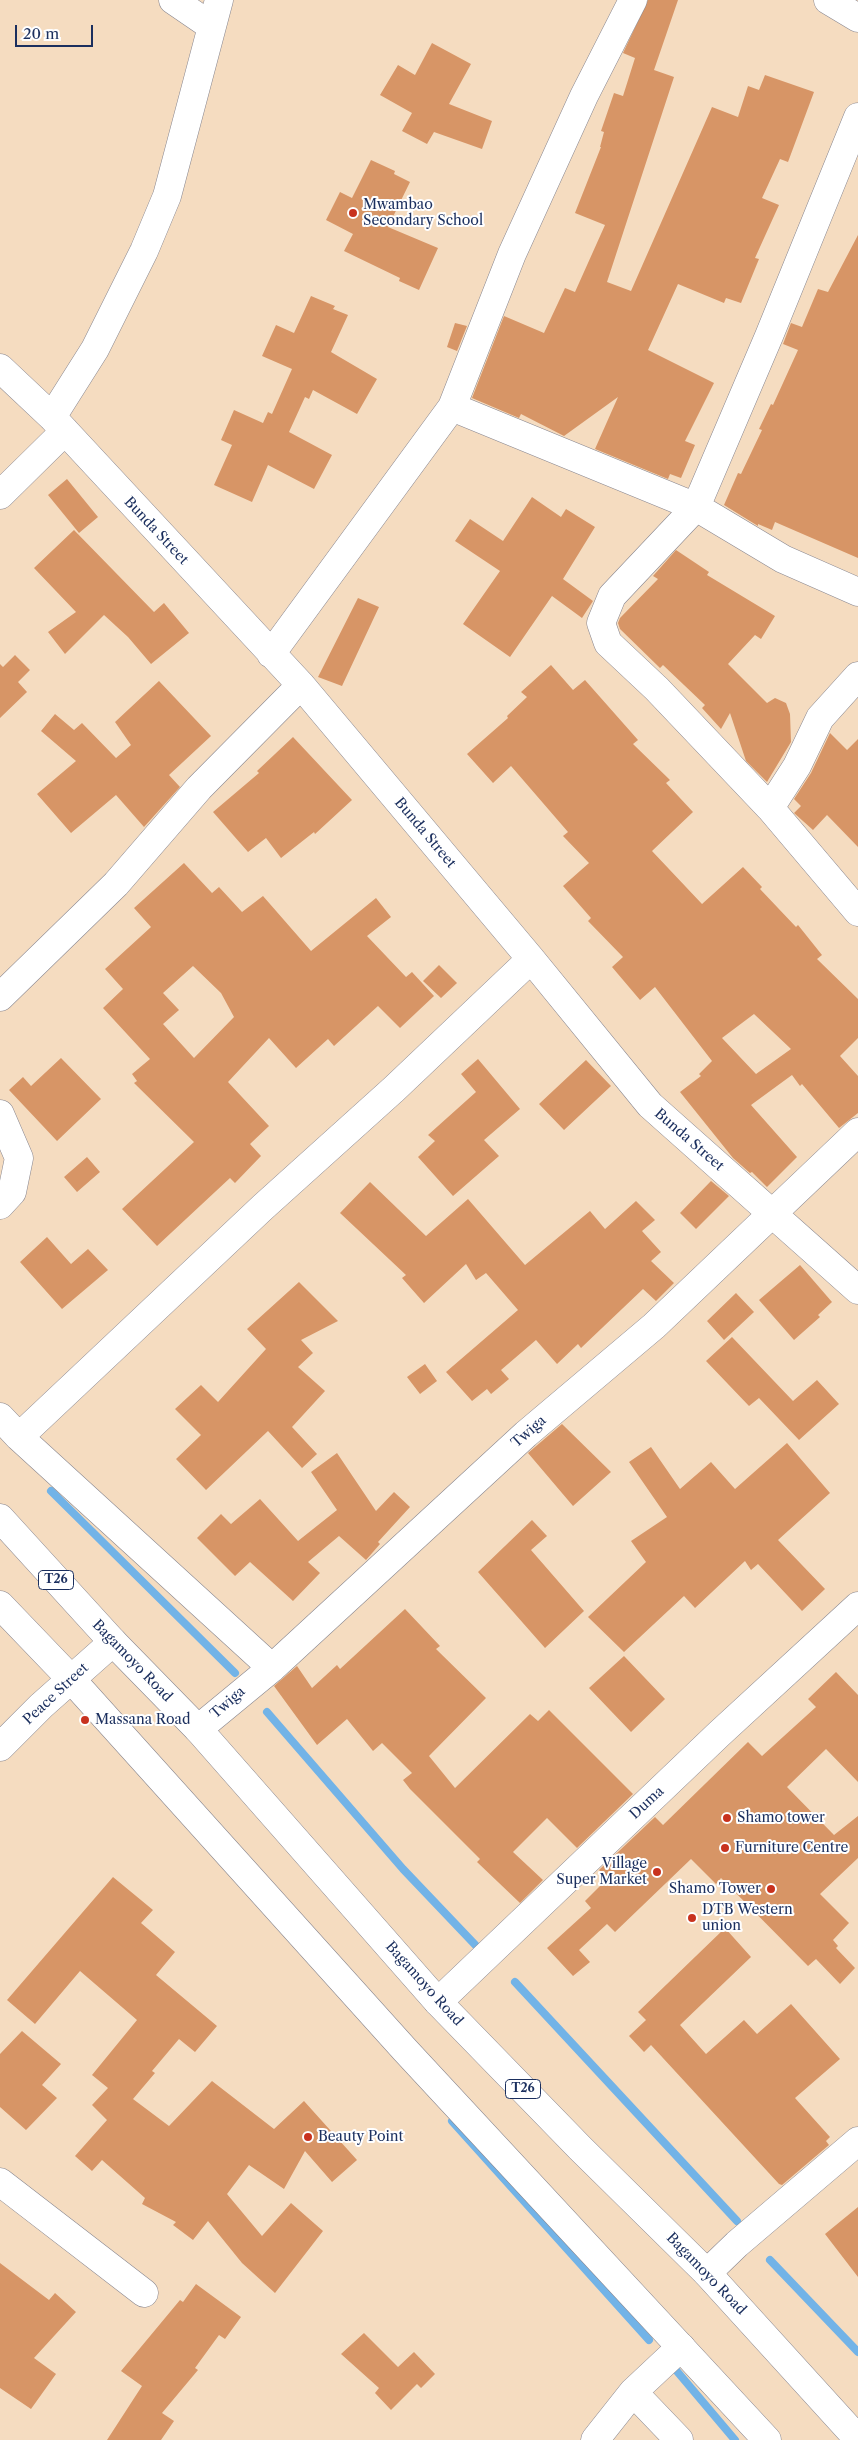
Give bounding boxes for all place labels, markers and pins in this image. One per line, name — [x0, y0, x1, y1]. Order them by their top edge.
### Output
place label: Mwambao Secondary School — [363, 197, 483, 230]
marker: Mwambao Secondary School — [347, 207, 359, 219]
place label: Massana Road — [95, 1712, 190, 1728]
marker: Massana Road — [79, 1714, 91, 1726]
place label: Shamo tower — [737, 1810, 825, 1826]
marker: Shamo tower — [721, 1812, 733, 1824]
place label: Furniture Centre — [735, 1840, 848, 1856]
marker: Furniture Centre — [719, 1842, 731, 1854]
place label: Village Super Market — [556, 1856, 647, 1888]
marker: Village Super Market — [651, 1866, 663, 1878]
place label: Shamo Tower — [669, 1881, 761, 1897]
marker: Shamo Tower — [765, 1883, 777, 1895]
place label: DTB Western union — [702, 1902, 793, 1934]
marker: DTB Western union — [686, 1912, 698, 1924]
place label: Beauty Point — [318, 2129, 404, 2145]
marker: Beauty Point — [302, 2131, 314, 2143]

